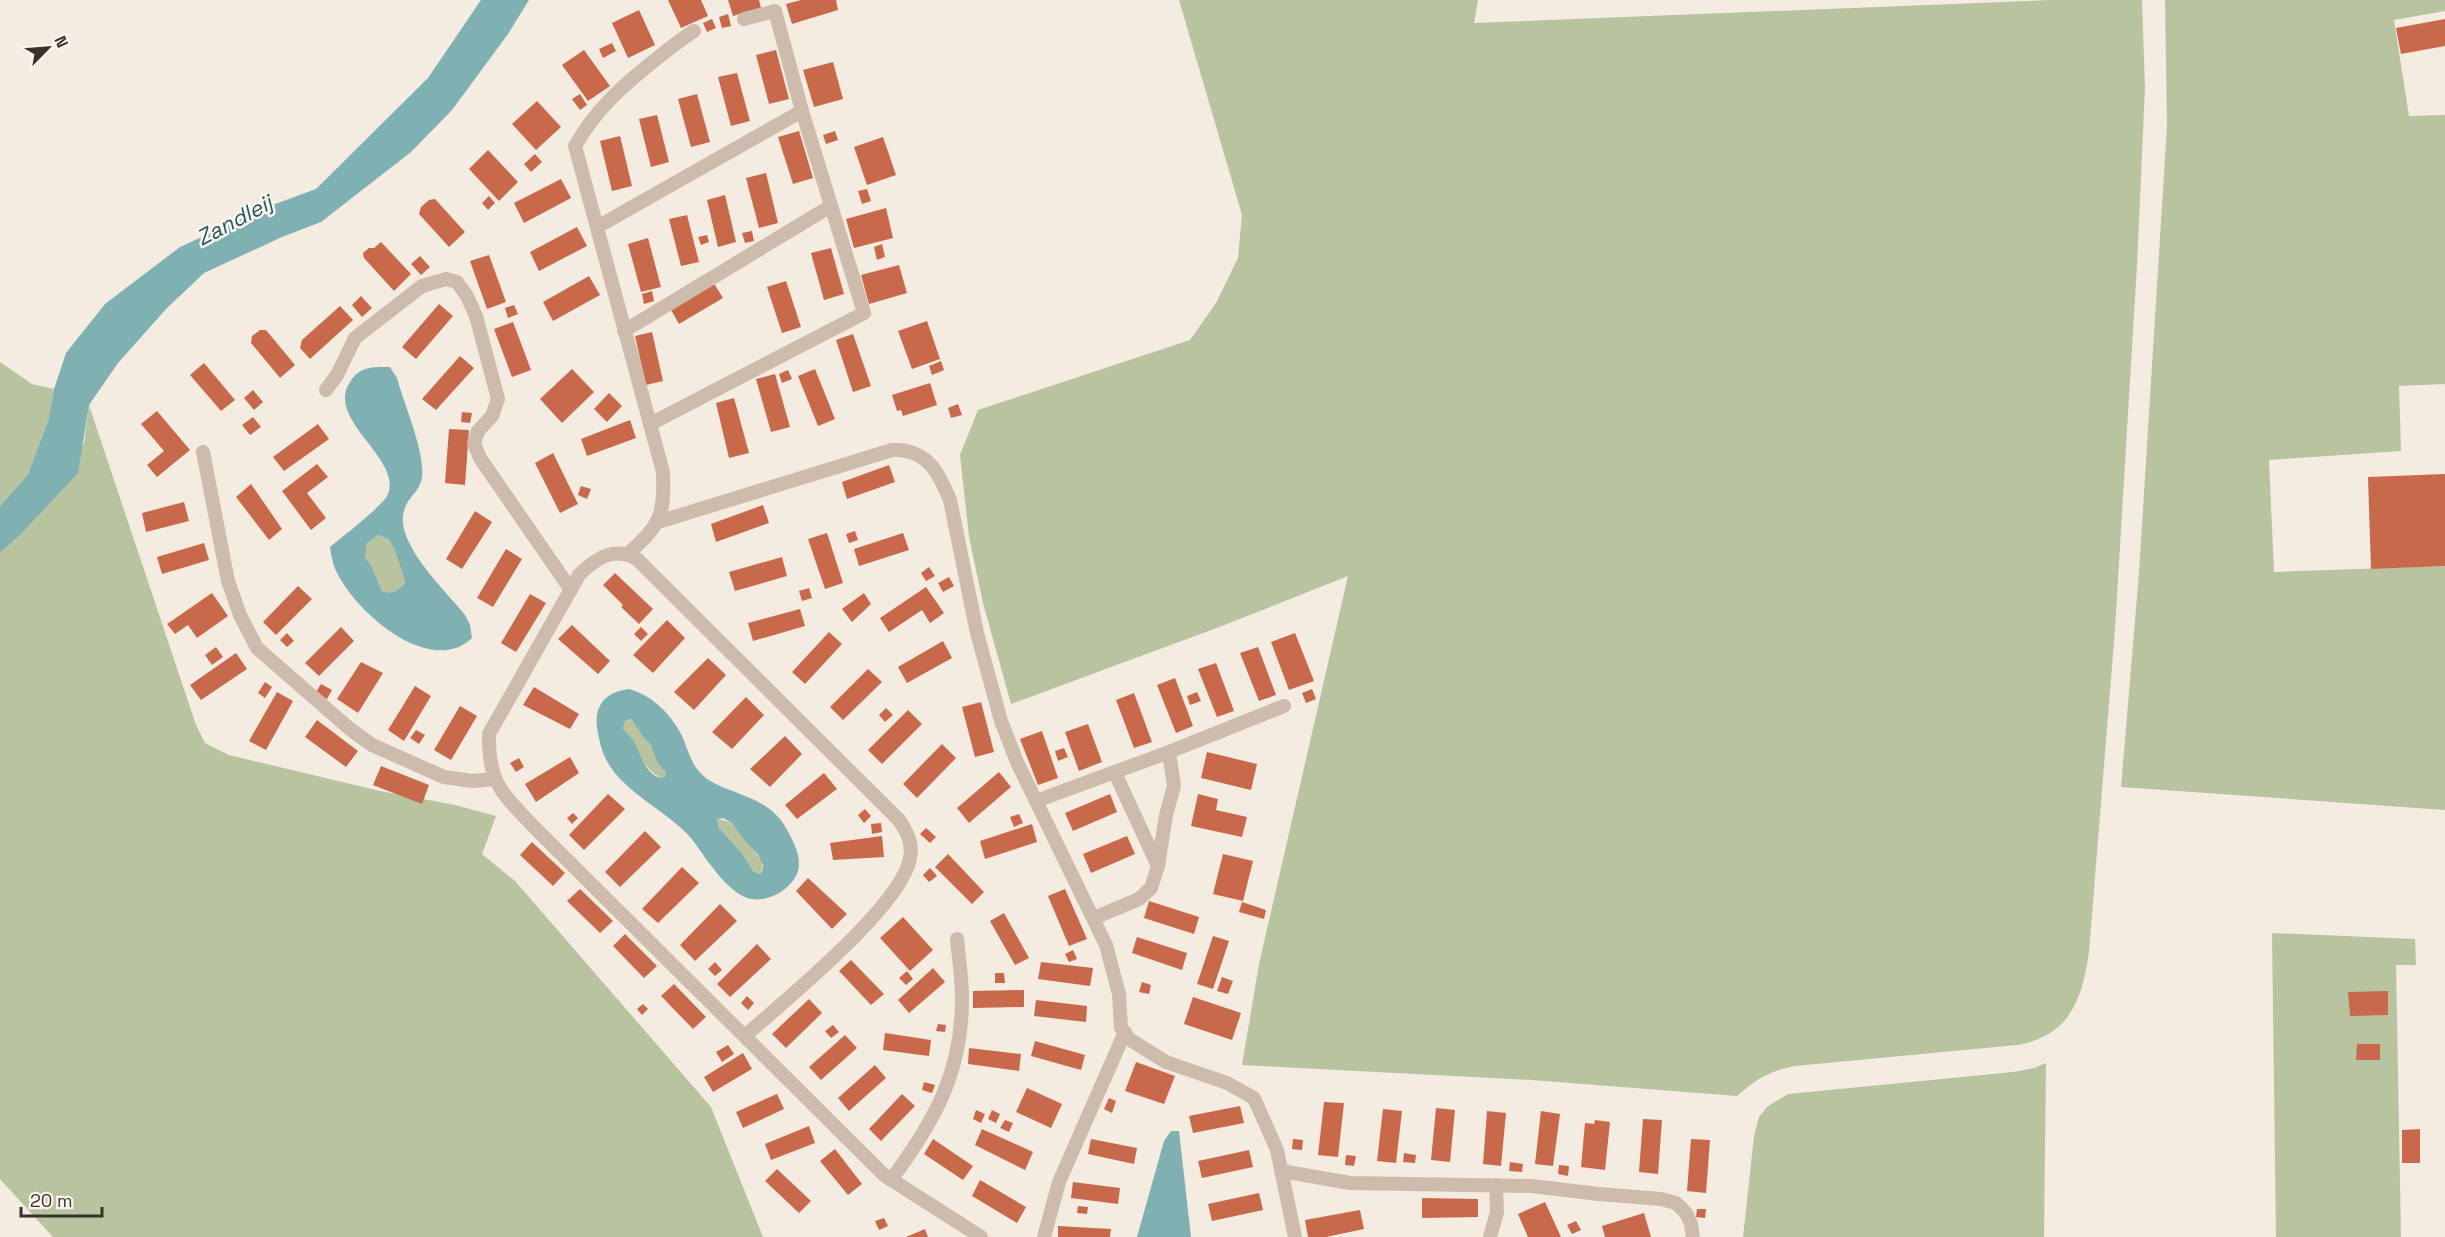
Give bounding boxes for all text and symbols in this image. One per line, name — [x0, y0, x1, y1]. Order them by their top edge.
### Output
north arrow — [18, 18, 78, 78]
text: N — [49, 33, 73, 51]
water label: Zandleij — [191, 187, 279, 252]
scale bar — [21, 1180, 102, 1218]
text: 20 m — [30, 1189, 73, 1212]

